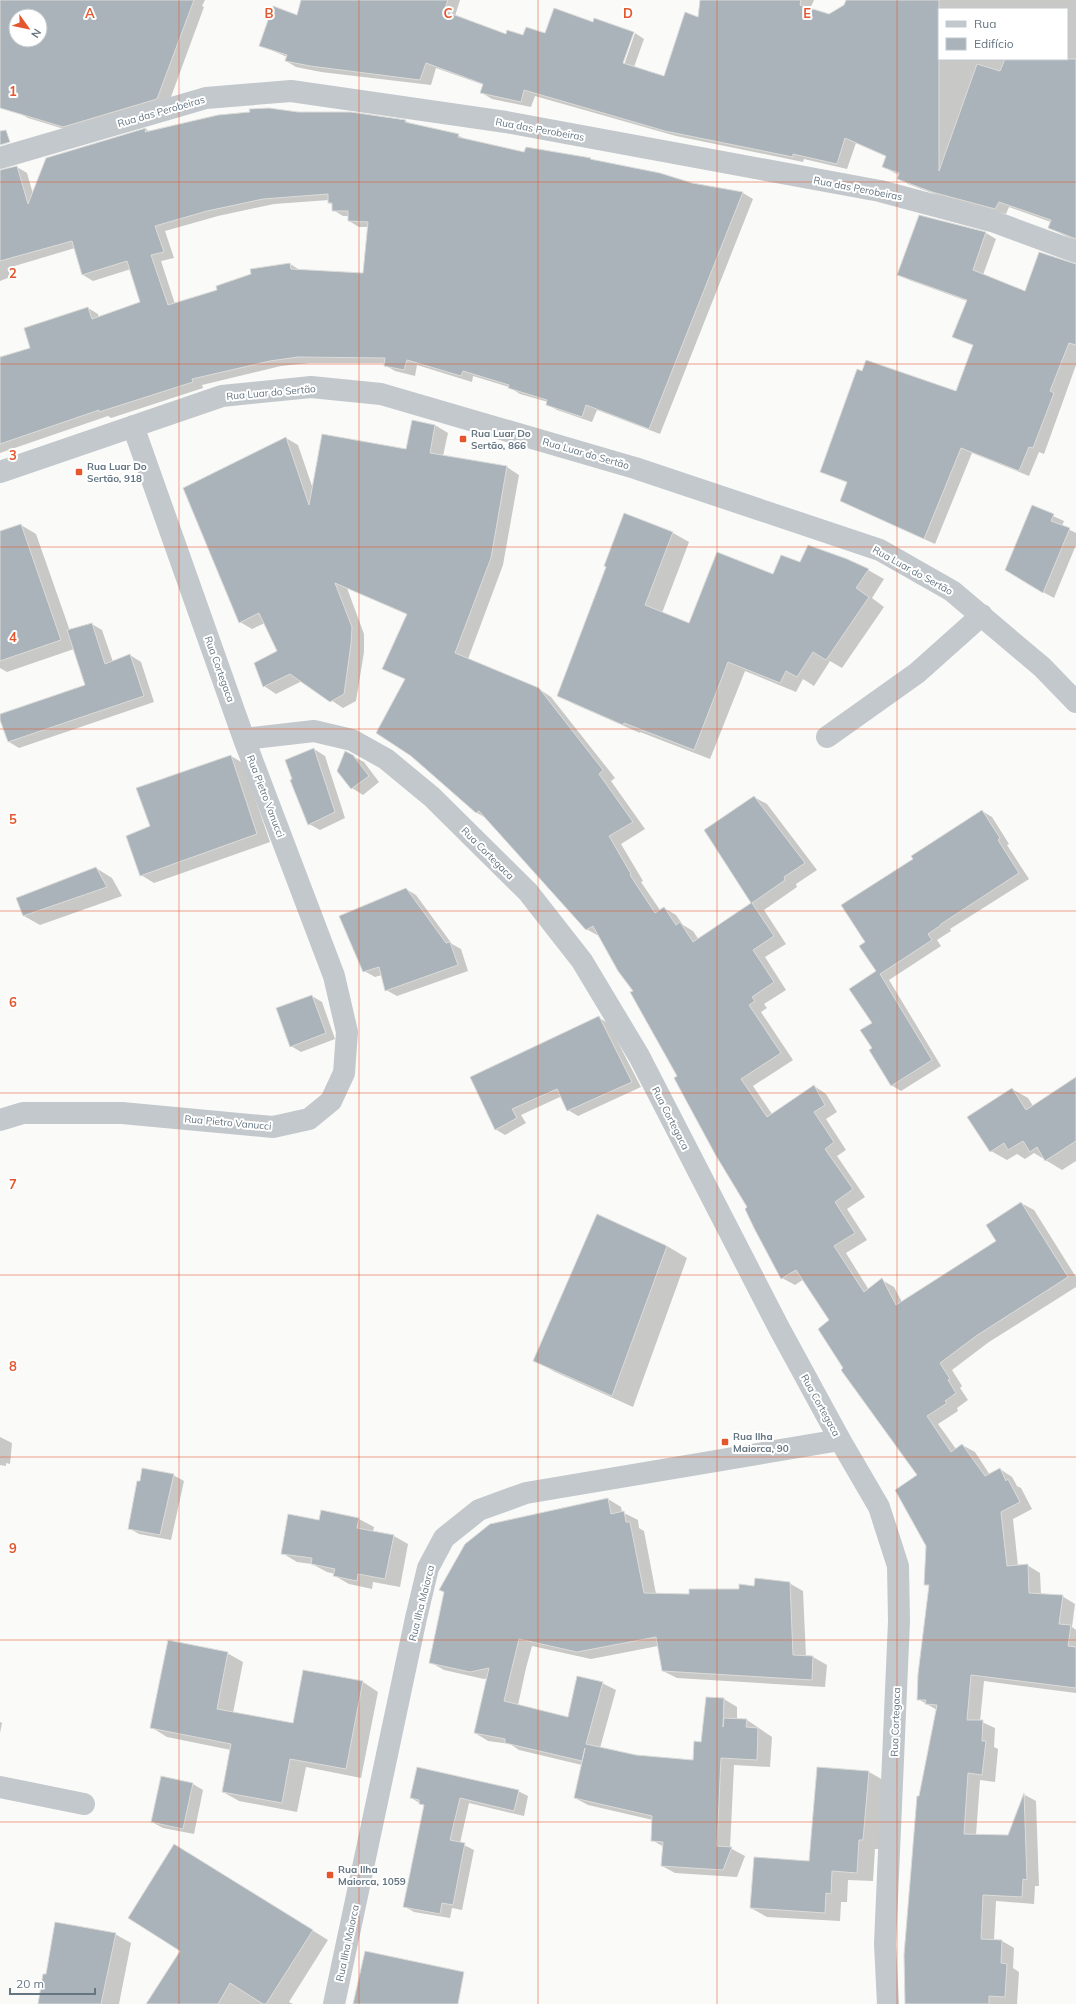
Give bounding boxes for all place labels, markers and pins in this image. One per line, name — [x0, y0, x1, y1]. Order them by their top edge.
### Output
place label: Rua Luar Do Sertão, 866 — [471, 427, 531, 452]
marker: Rua Luar Do Sertão, 866 — [458, 434, 468, 444]
place label: Rua Luar Do Sertão, 918 — [87, 460, 147, 485]
marker: Rua Luar Do Sertão, 918 — [74, 467, 84, 477]
place label: Rua Ilha Maiorca, 90 — [733, 1430, 789, 1455]
marker: Rua Ilha Maiorca, 90 — [720, 1437, 730, 1447]
place label: Rua Ilha Maiorca, 1059 — [338, 1863, 406, 1888]
marker: Rua Ilha Maiorca, 1059 — [325, 1870, 335, 1880]

